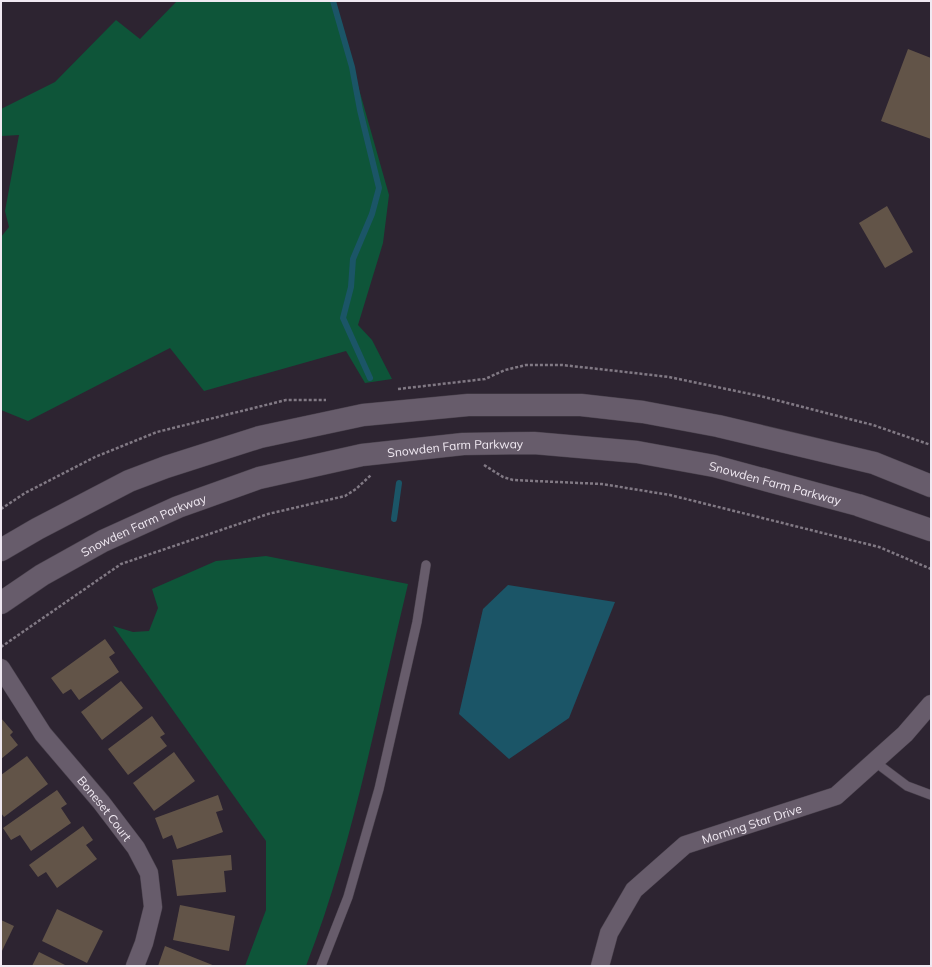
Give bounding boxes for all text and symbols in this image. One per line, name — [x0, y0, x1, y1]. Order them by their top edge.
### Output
street label: Snowden Farm Parkway — [387, 436, 524, 460]
street label: Snowden Farm Parkway — [708, 458, 843, 508]
street label: Snowden Farm Parkway — [78, 490, 209, 560]
street label: Boneset Court — [74, 773, 135, 844]
street label: Morning Star Drive — [700, 800, 804, 847]

